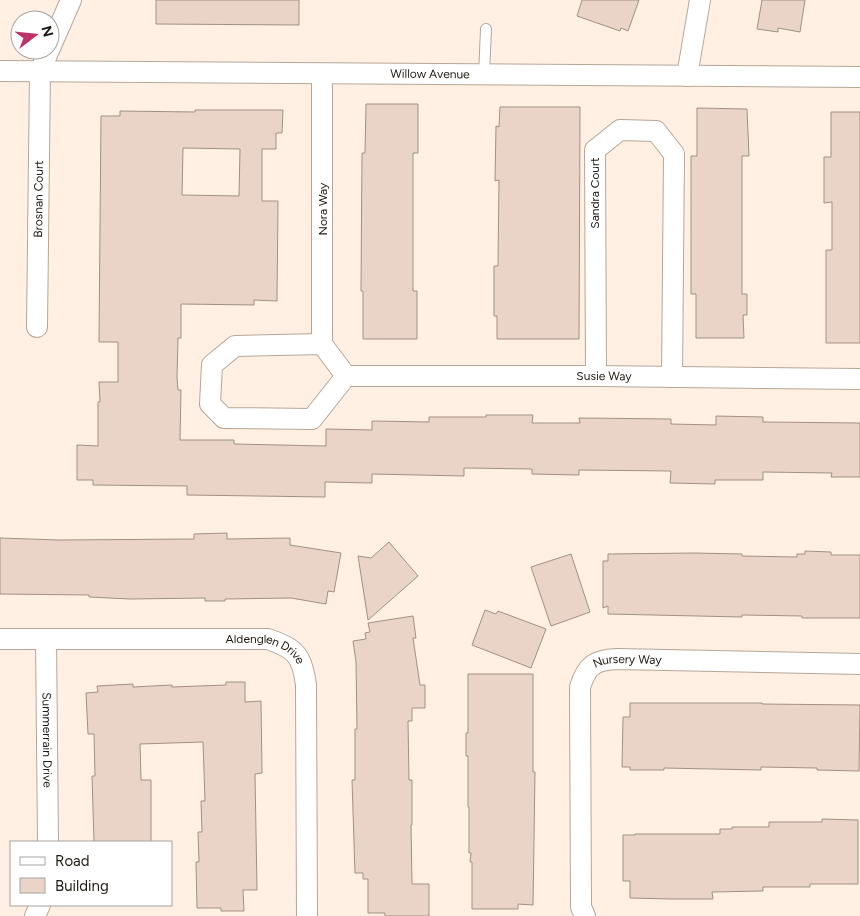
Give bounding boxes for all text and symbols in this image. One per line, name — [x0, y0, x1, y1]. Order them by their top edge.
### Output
north arrow — [10, 10, 60, 60]
text: N — [37, 24, 57, 39]
street label: Willow Avenue — [390, 67, 470, 81]
street label: Sandra Court — [588, 157, 602, 229]
street label: Brosnan Court — [31, 160, 46, 238]
street label: Nora Way — [316, 182, 330, 235]
street label: Susie Way — [576, 369, 632, 383]
street label: Aldenglen Drive — [226, 632, 308, 667]
street label: Nursery Way — [591, 652, 662, 671]
street label: Summerrain Drive — [40, 692, 54, 788]
legend — [10, 841, 172, 906]
text: Road — [55, 852, 90, 870]
text: Building — [55, 877, 109, 895]

